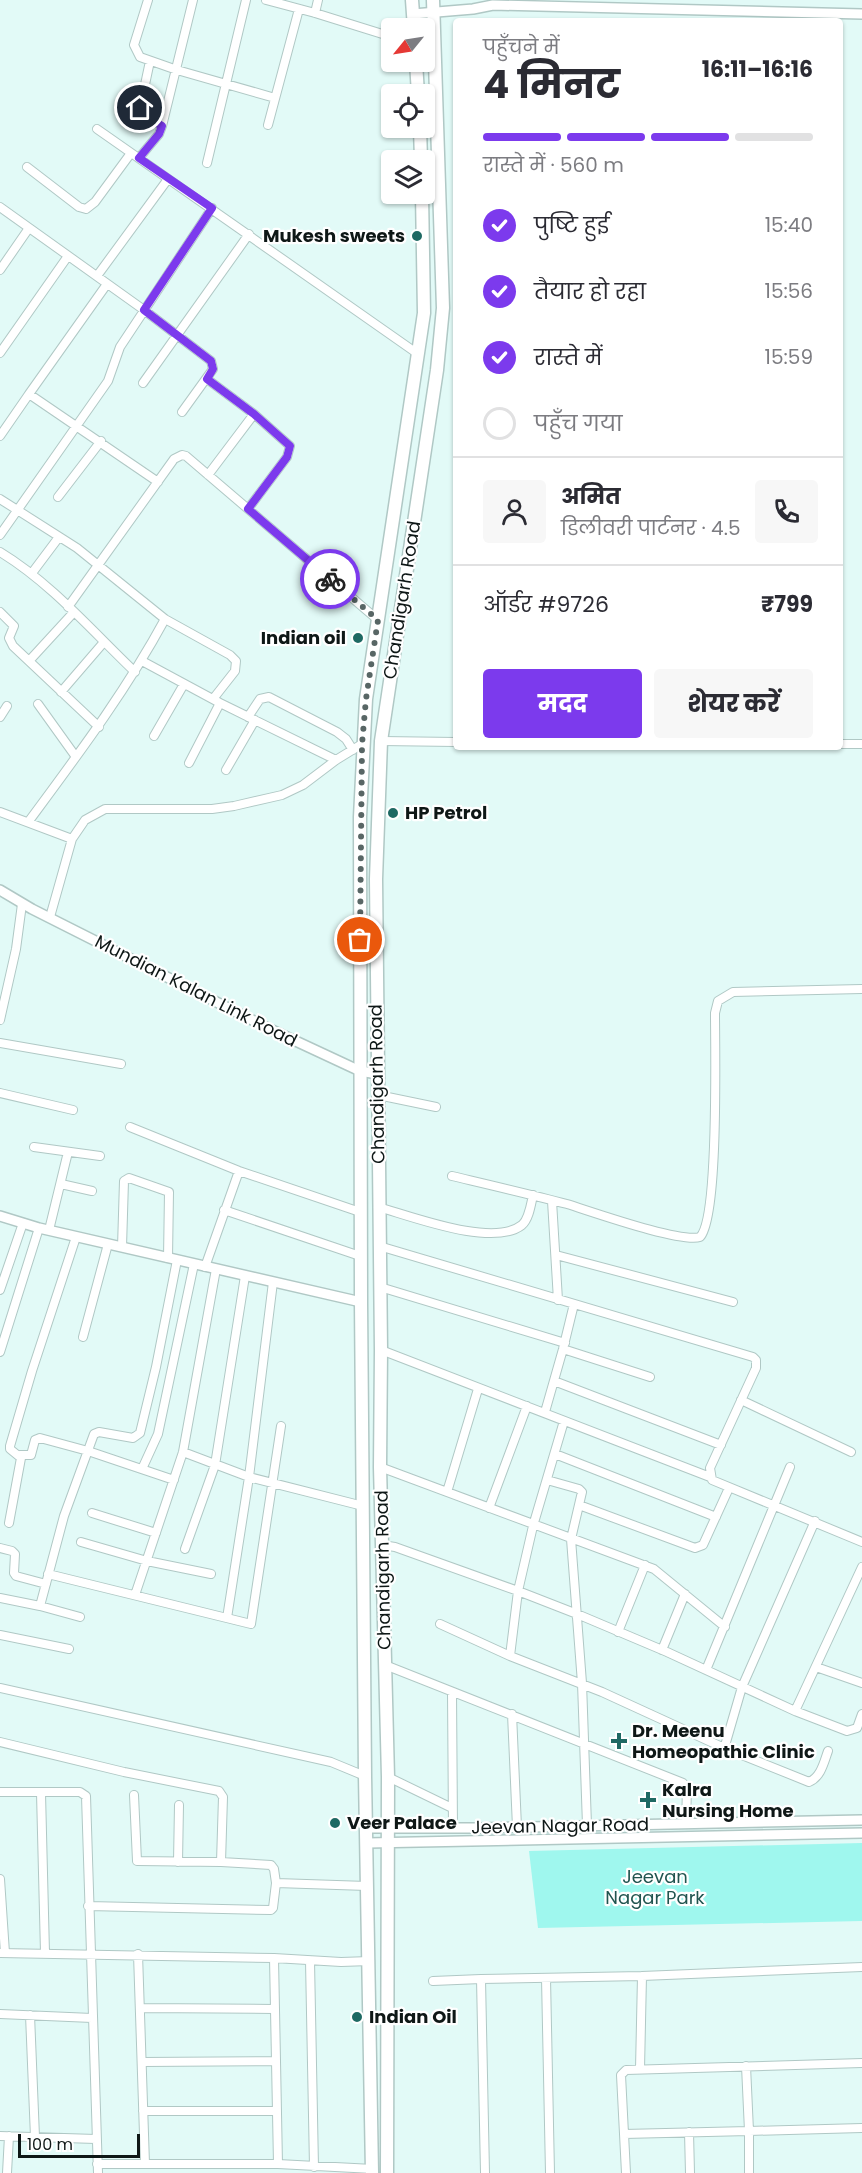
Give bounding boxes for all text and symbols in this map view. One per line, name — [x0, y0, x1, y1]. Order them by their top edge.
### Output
north arrow — [381, 18, 435, 72]
map controls — [381, 18, 435, 204]
text: पहुँचने में — [483, 33, 559, 61]
text: 16:11–16:16 — [702, 54, 813, 85]
text: 4 मिनट — [483, 57, 620, 112]
pin — [114, 82, 165, 133]
button: locate — [381, 84, 435, 138]
icon: home — [123, 91, 156, 124]
button: layers — [381, 150, 435, 204]
text: रास्ते में · 560 m — [483, 151, 624, 179]
icon: check — [483, 209, 516, 242]
text: पुष्टि हुई — [534, 210, 609, 241]
text: 15:40 — [765, 211, 813, 239]
place label: Mukesh sweets — [263, 223, 405, 248]
marker: Mukesh sweets — [410, 229, 424, 243]
icon: check — [483, 275, 516, 308]
text: तैयार हो रहा — [534, 276, 646, 307]
text: 15:56 — [765, 277, 813, 305]
icon: check — [483, 341, 516, 374]
text: रास्ते में — [534, 342, 602, 373]
text: 15:59 — [765, 343, 813, 371]
text: पहुँच गया — [534, 408, 622, 439]
button: person — [483, 480, 546, 543]
button: phone — [755, 480, 818, 543]
text: अमित — [561, 481, 621, 512]
text: डिलीवरी पार्टनर · 4.5 — [561, 514, 740, 542]
street label: Chandigarh Road — [377, 519, 426, 681]
courier — [300, 549, 360, 609]
icon: bike — [314, 563, 347, 596]
text: ऑर्डर #9726 — [483, 589, 609, 620]
text: ₹799 — [761, 589, 813, 620]
place label: Indian oil — [261, 625, 346, 650]
marker: Indian oil — [351, 631, 365, 645]
button: मदद — [483, 669, 642, 738]
button: शेयर करें — [654, 669, 813, 738]
place label: HP Petrol — [405, 800, 487, 825]
marker: HP Petrol — [386, 806, 400, 820]
pin — [334, 914, 385, 965]
icon: bag — [343, 923, 376, 956]
street label: Mundian Kalan Link Road — [91, 929, 302, 1053]
street label: Chandigarh Road — [363, 1004, 390, 1164]
street label: Chandigarh Road — [369, 1490, 396, 1650]
place label: Dr. Meenu Homeopathic Clinic — [632, 1718, 815, 1764]
marker: Dr. Meenu Homeopathic Clinic — [610, 1732, 628, 1750]
place label: Kalra Nursing Home — [662, 1777, 794, 1823]
marker: Kalra Nursing Home — [639, 1791, 657, 1809]
place label: Veer Palace — [347, 1810, 457, 1835]
street label: Jeevan Nagar Road — [471, 1811, 649, 1840]
marker: Veer Palace — [328, 1816, 342, 1830]
park label: Jeevan Nagar Park — [605, 1864, 705, 1910]
place label: Indian Oil — [369, 2004, 457, 2029]
marker: Indian Oil — [350, 2010, 364, 2024]
scale bar — [18, 2131, 140, 2158]
text: 100 m — [27, 2133, 73, 2156]

